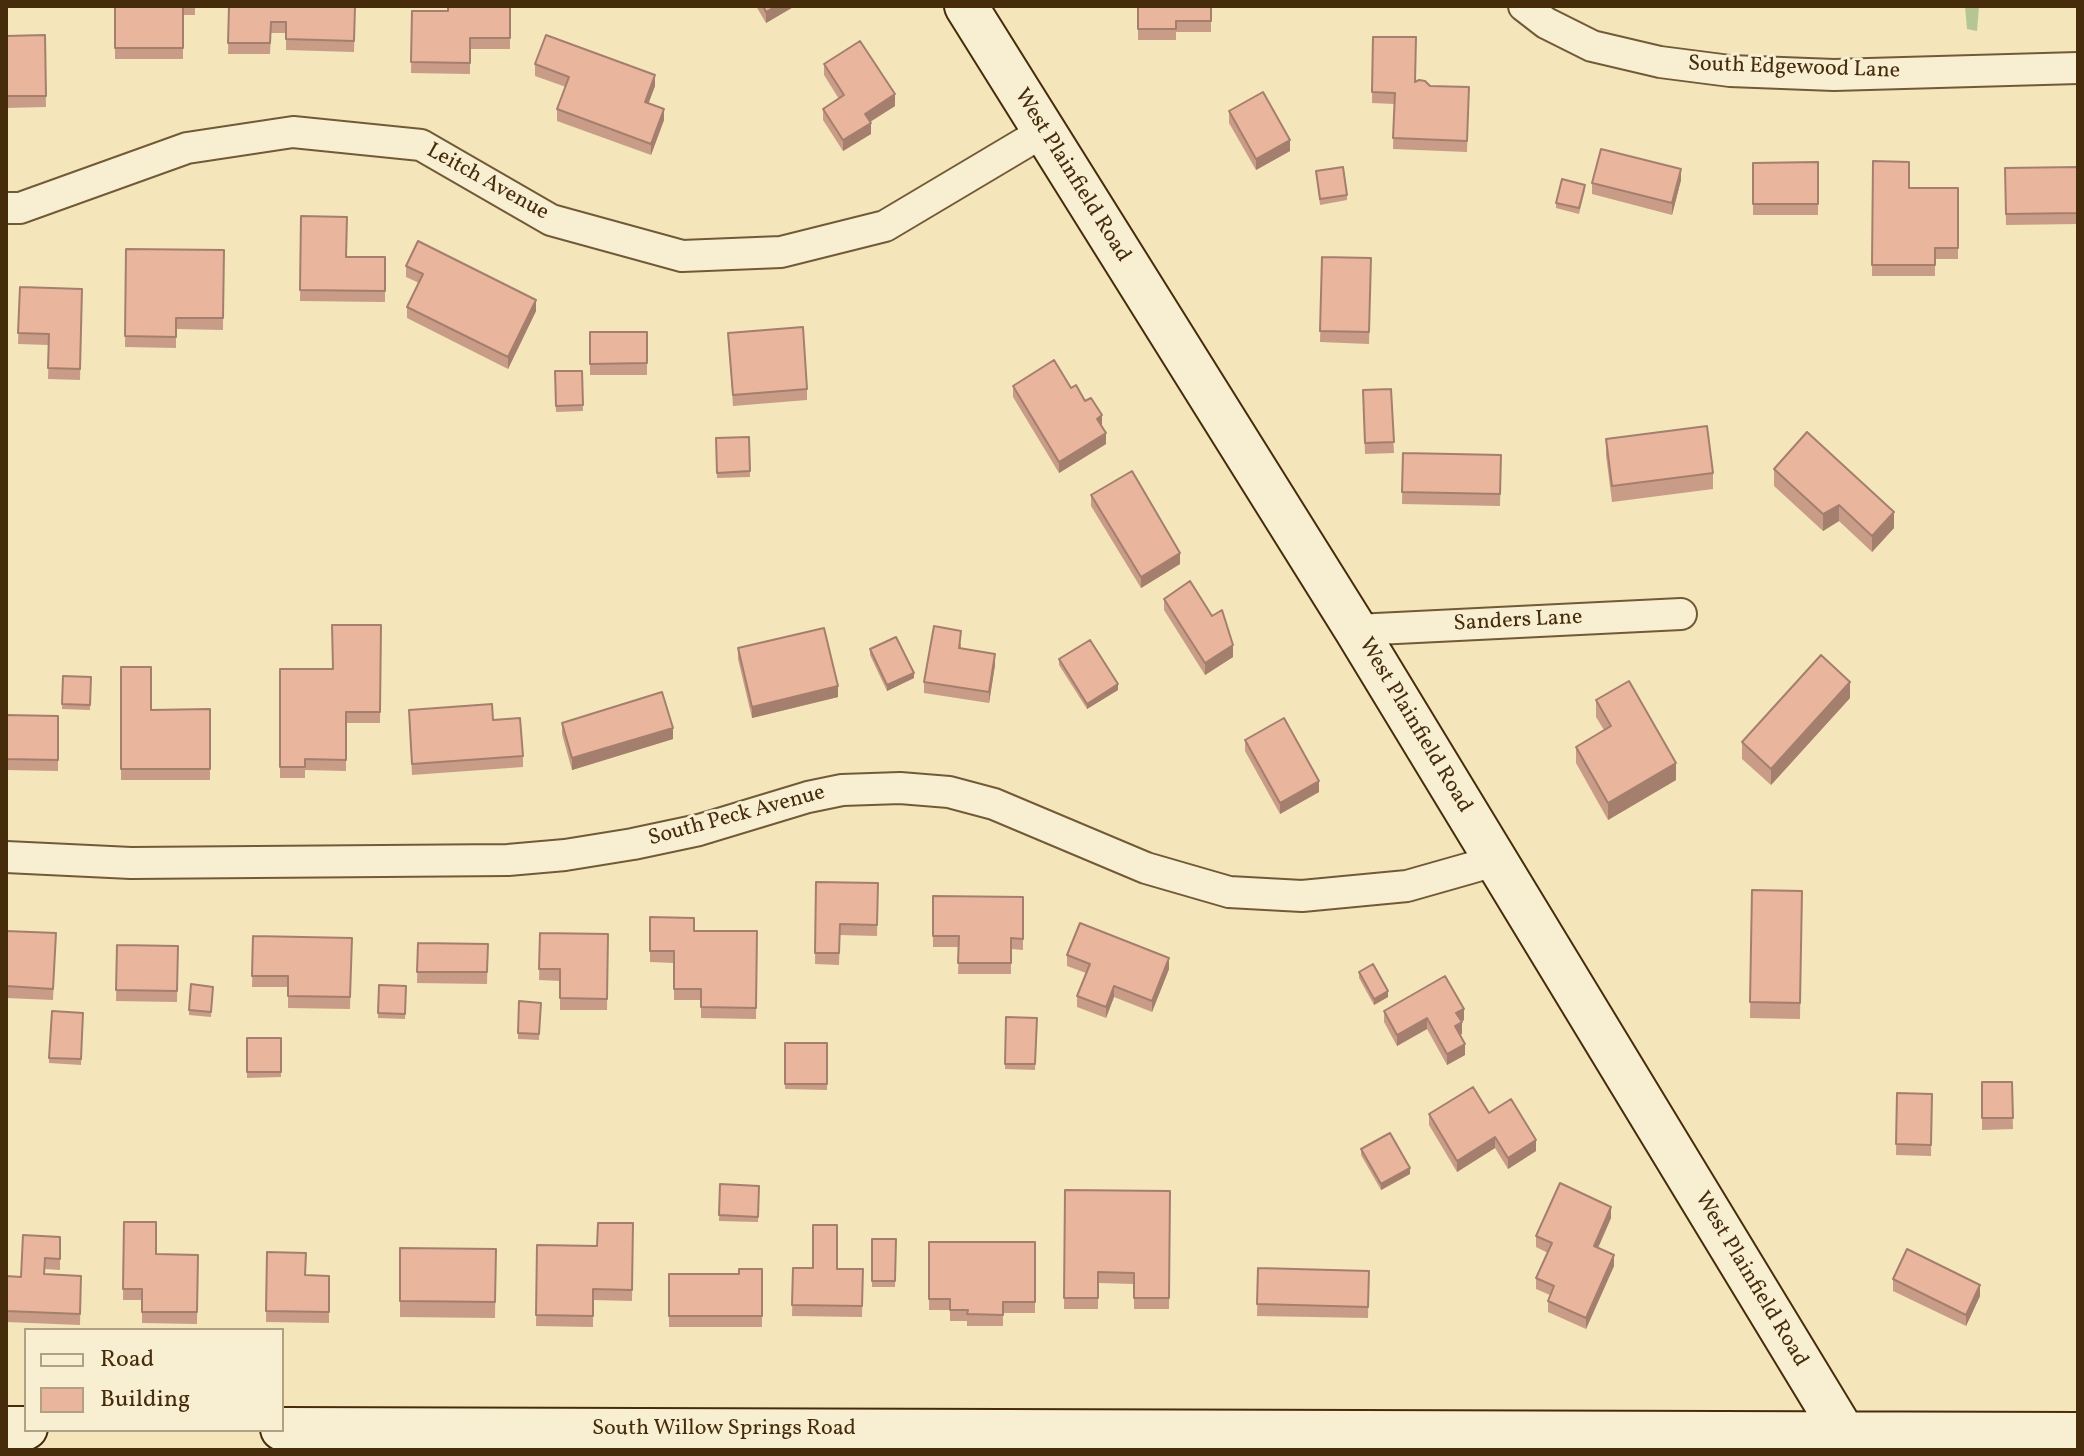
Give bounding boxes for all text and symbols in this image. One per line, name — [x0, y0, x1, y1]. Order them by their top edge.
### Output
street label: South Edgewood Lane — [1687, 52, 1901, 86]
street label: West Plainfield Road — [1007, 84, 1135, 268]
street label: Leitch Avenue — [421, 139, 553, 227]
street label: Sanders Lane — [1453, 605, 1583, 639]
street label: West Plainfield Road — [1351, 634, 1477, 818]
street label: South Peck Avenue — [646, 781, 828, 853]
street label: West Plainfield Road — [1687, 1188, 1813, 1372]
legend — [24, 1328, 284, 1432]
text: Road — [100, 1343, 154, 1377]
text: Building — [100, 1383, 190, 1417]
street label: South Willow Springs Road — [592, 1417, 856, 1443]

